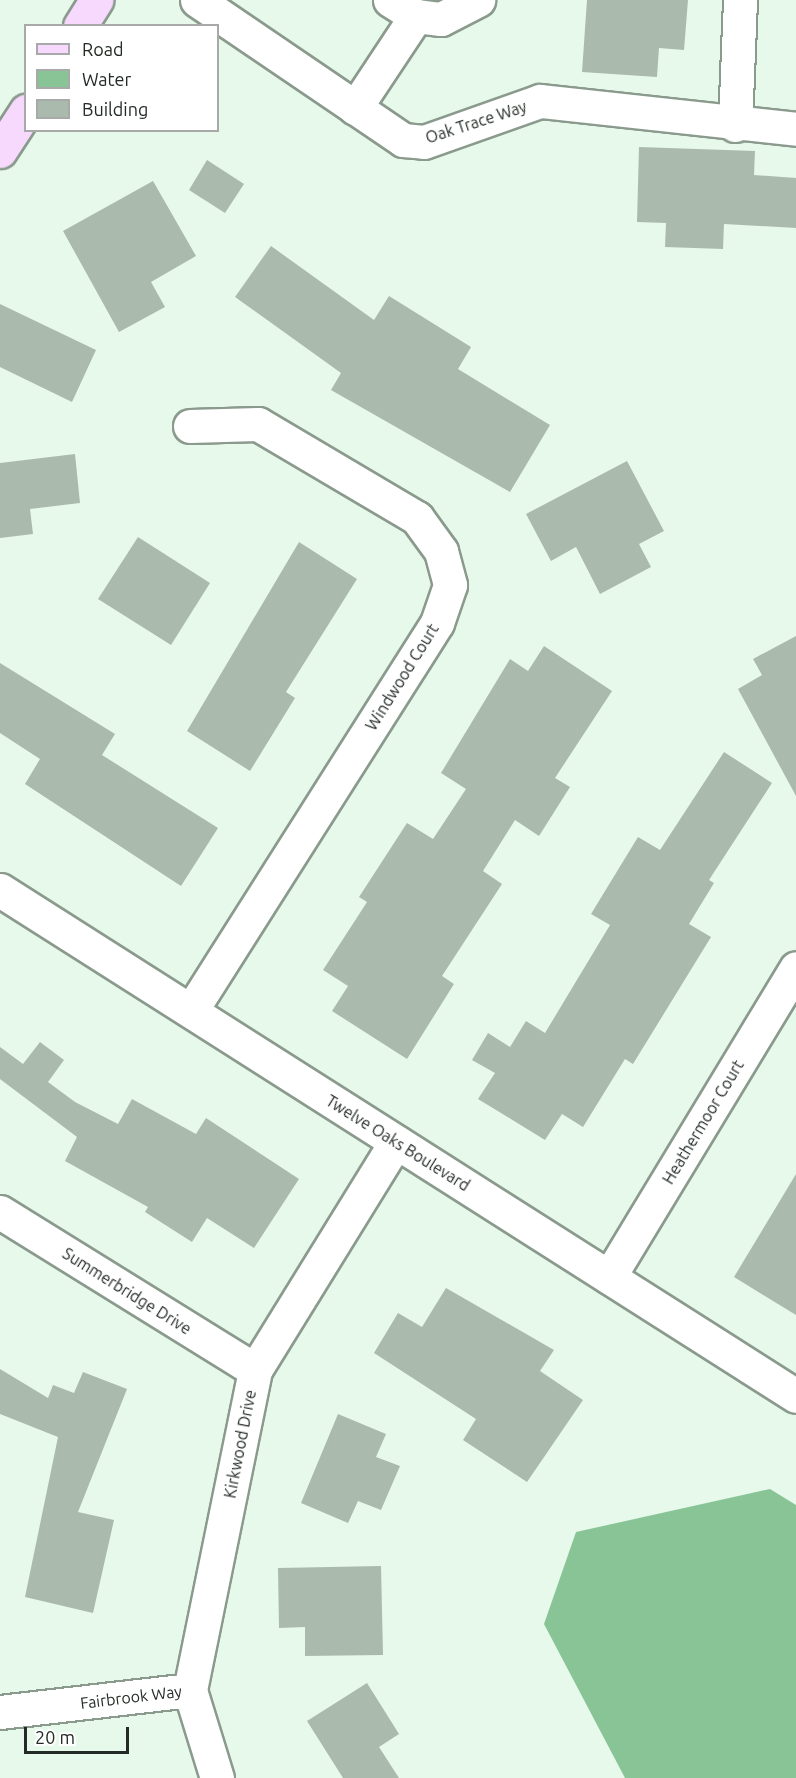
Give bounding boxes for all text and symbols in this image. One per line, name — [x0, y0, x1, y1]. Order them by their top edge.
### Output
legend — [24, 24, 219, 132]
text: Road — [82, 39, 124, 59]
text: Water — [82, 69, 131, 89]
street label: Oak Trace Way — [423, 97, 529, 147]
text: Building — [82, 99, 148, 119]
street label: Windwood Court — [361, 620, 443, 734]
street label: Heathermoor Court — [658, 1056, 748, 1188]
street label: Twelve Oaks Boulevard — [323, 1091, 473, 1195]
street label: Summerbridge Drive — [59, 1244, 195, 1338]
street label: Kirkwood Drive — [220, 1388, 260, 1500]
street label: Fairbrook Way — [79, 1681, 183, 1713]
scale bar — [27, 1715, 132, 1753]
text: 20 m — [35, 1727, 75, 1747]

